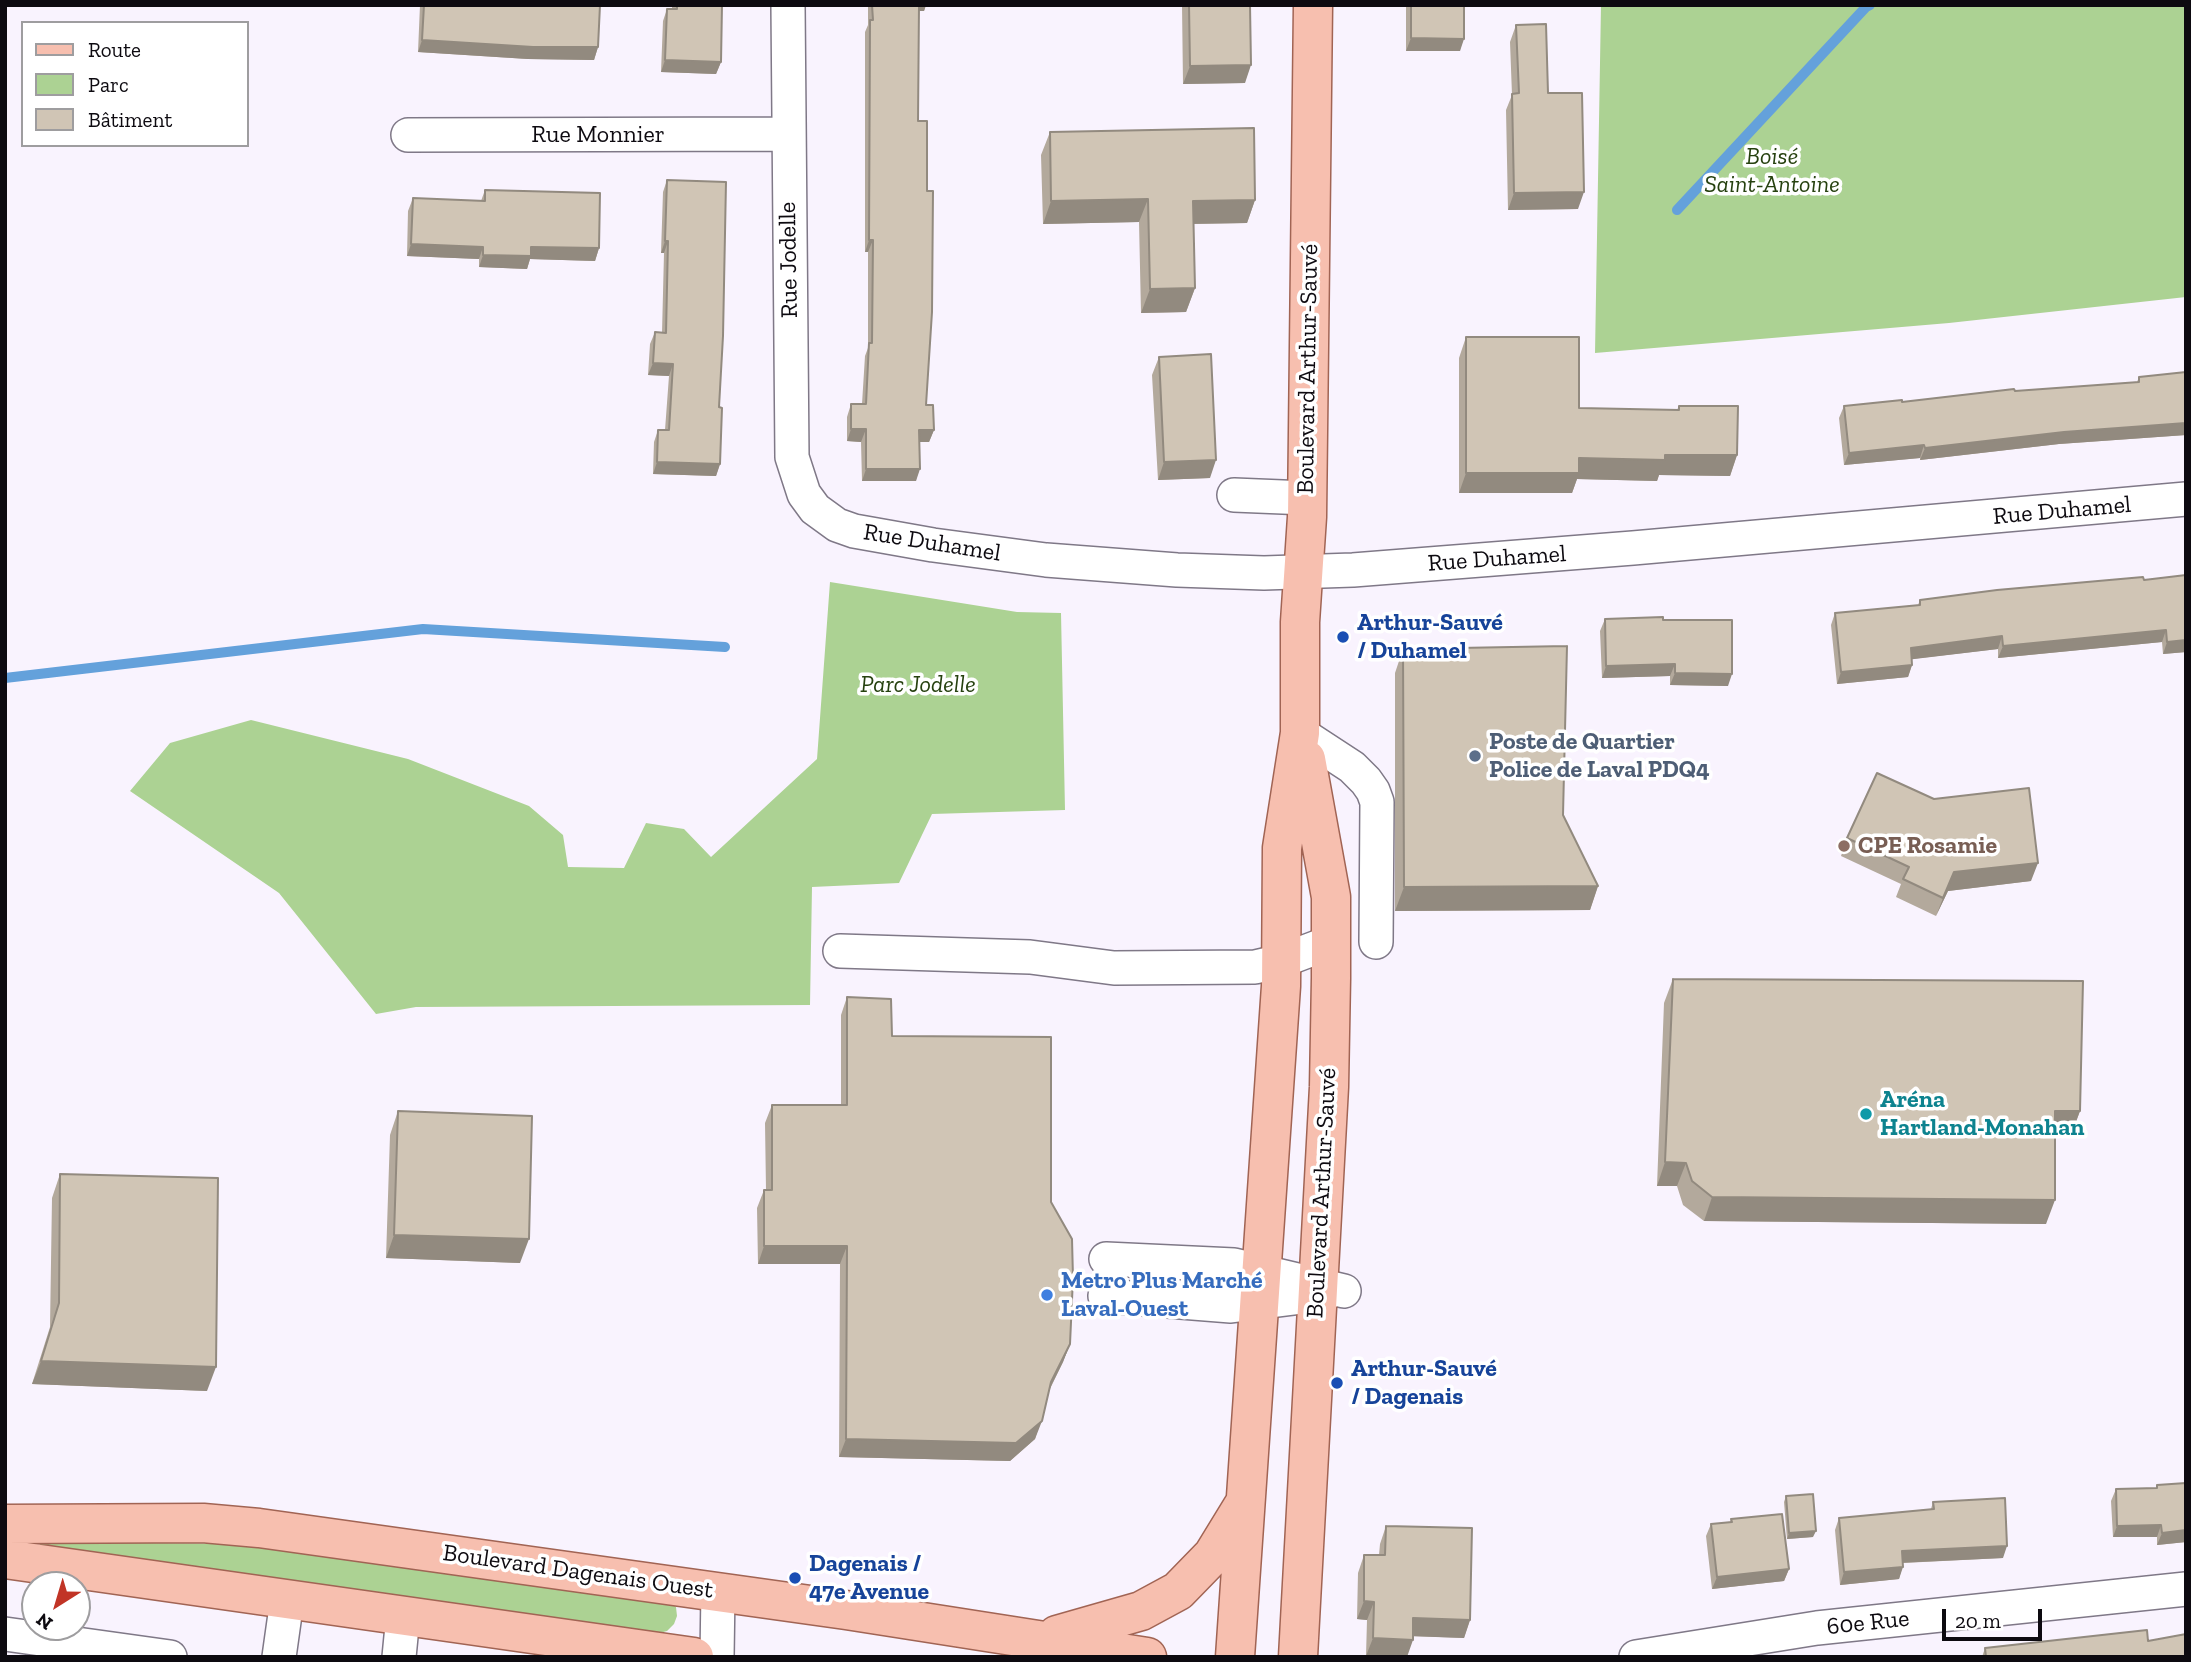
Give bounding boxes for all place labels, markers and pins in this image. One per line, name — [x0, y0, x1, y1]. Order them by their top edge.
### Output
place label: Arthur-Sauvé / Duhamel — [1357, 609, 1503, 665]
marker: Arthur-Sauvé / Duhamel — [1335, 629, 1351, 645]
place label: Poste de Quartier Police de Laval PDQ4 — [1489, 728, 1710, 784]
marker: Poste de Quartier Police de Laval PDQ4 — [1467, 748, 1483, 764]
place label: CPE Rosamie — [1858, 832, 1997, 860]
marker: CPE Rosamie — [1836, 838, 1852, 854]
place label: Aréna Hartland-Monahan — [1880, 1086, 2085, 1142]
marker: Aréna Hartland-Monahan — [1858, 1106, 1874, 1122]
place label: Metro Plus Marché Laval-Ouest — [1061, 1267, 1263, 1323]
marker: Metro Plus Marché Laval-Ouest — [1039, 1287, 1055, 1303]
place label: Arthur-Sauvé / Dagenais — [1351, 1355, 1497, 1411]
marker: Arthur-Sauvé / Dagenais — [1329, 1375, 1345, 1391]
place label: Dagenais / 47e Avenue — [809, 1550, 929, 1606]
marker: Dagenais / 47e Avenue — [787, 1570, 803, 1586]

